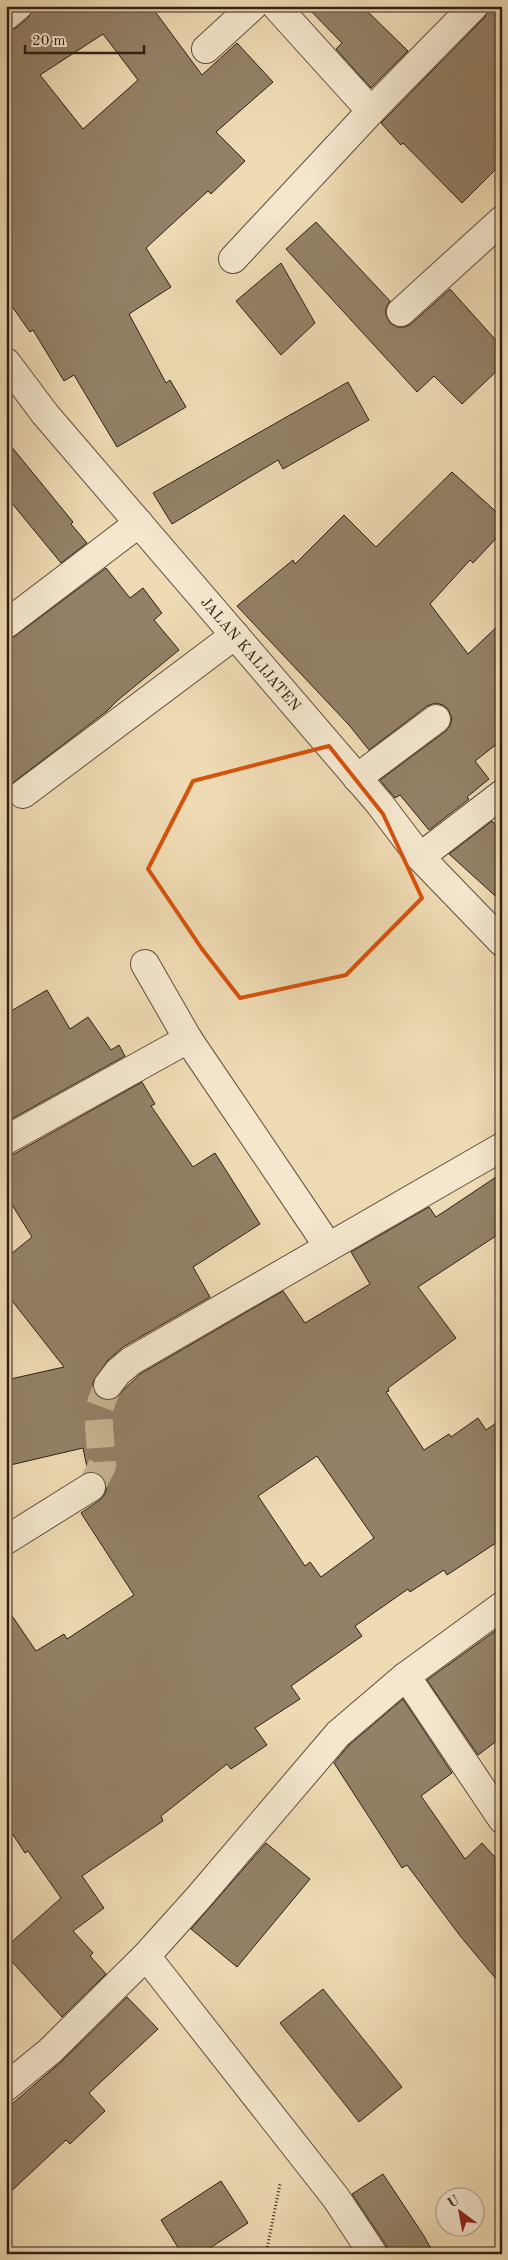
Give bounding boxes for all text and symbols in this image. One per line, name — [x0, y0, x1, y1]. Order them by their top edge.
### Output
scale bar — [25, 22, 144, 54]
text: 20 m — [32, 34, 66, 49]
street label: JALAN KALIJATEN — [197, 595, 303, 715]
north arrow — [436, 2188, 486, 2238]
text: U — [445, 2193, 462, 2211]

